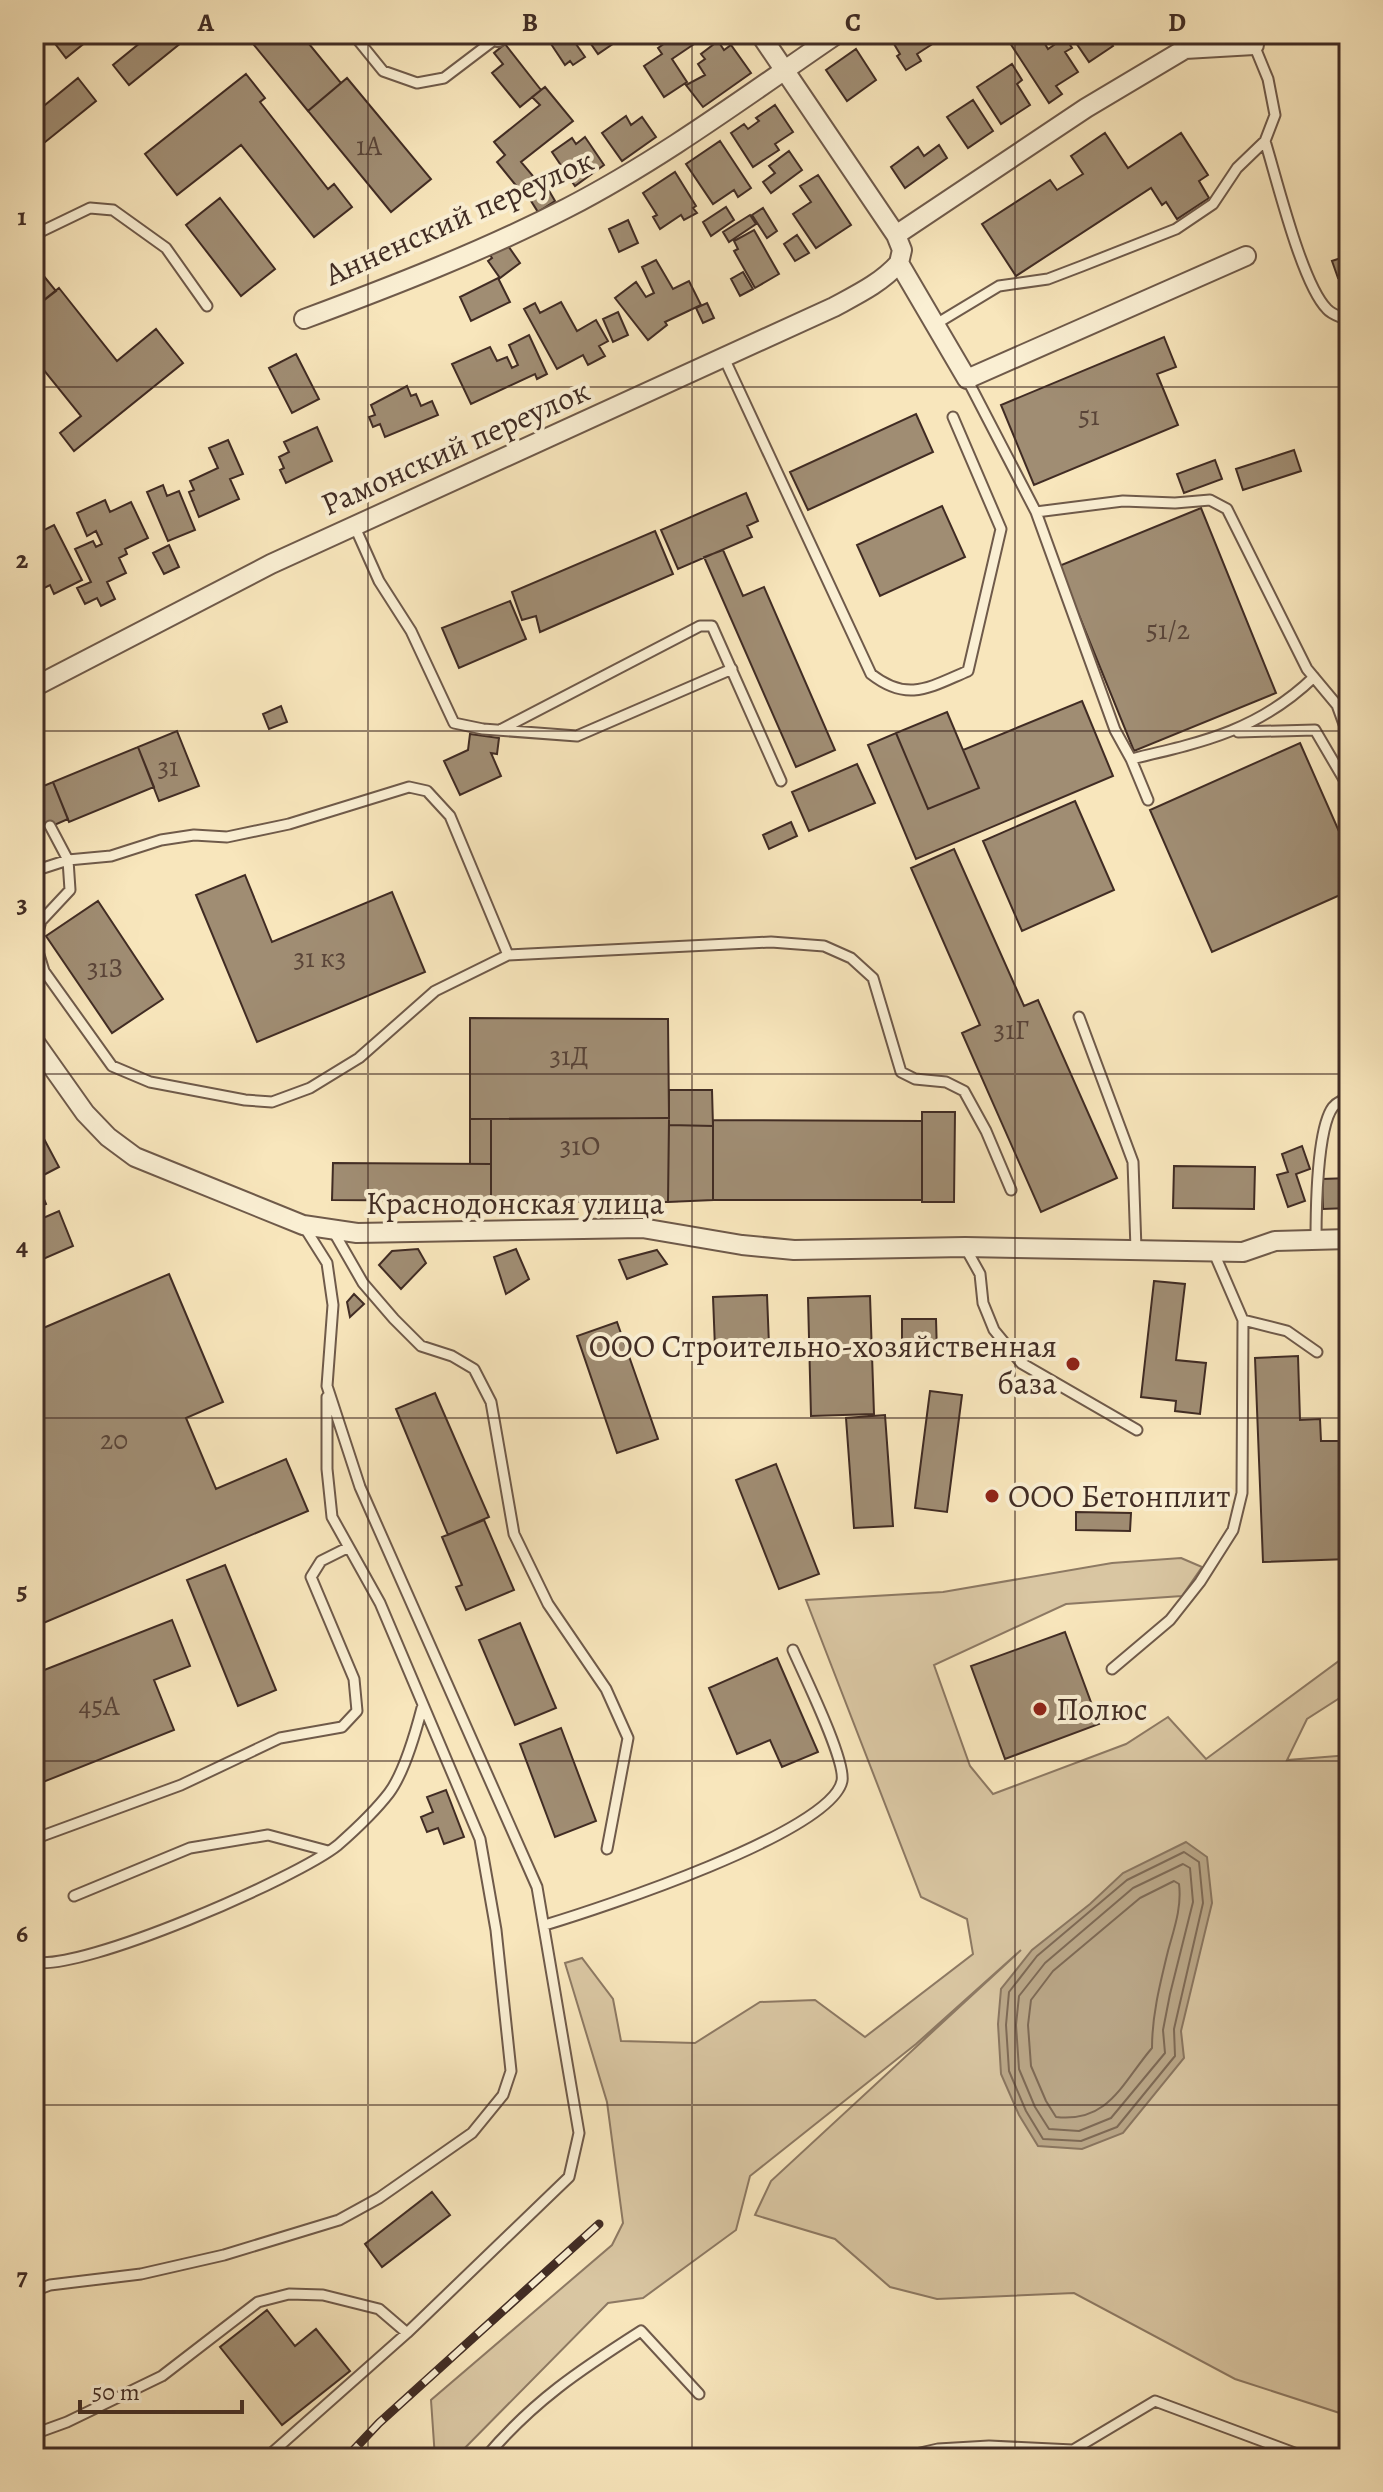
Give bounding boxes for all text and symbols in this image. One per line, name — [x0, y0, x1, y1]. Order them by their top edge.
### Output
text: A — [197, 5, 215, 40]
text: B — [522, 5, 538, 40]
text: C — [845, 5, 861, 40]
text: D — [1168, 5, 1186, 40]
house number: 1А — [356, 127, 383, 165]
street label: Анненский переулок — [317, 138, 601, 297]
text: 1 — [17, 199, 27, 234]
street label: Рамонский переулок — [314, 368, 596, 526]
house number: 51 — [1078, 397, 1100, 435]
text: 2 — [16, 542, 29, 577]
house number: 51/2 — [1146, 611, 1190, 649]
house number: 31 — [157, 748, 179, 786]
text: 3 — [16, 886, 28, 921]
house number: 31 к3 — [294, 939, 346, 977]
house number: 31З — [87, 949, 123, 987]
house number: 31Г — [993, 1011, 1029, 1049]
house number: 31Д — [549, 1037, 589, 1075]
house number: 31О — [560, 1127, 600, 1165]
street label: Краснодонская улица — [366, 1181, 665, 1225]
text: 4 — [16, 1229, 28, 1264]
place label: ООО Строительно-хозяйственная база — [589, 1324, 1057, 1405]
marker: ООО Строительно-хозяйственная база — [1064, 1355, 1082, 1373]
house number: 20 — [100, 1421, 128, 1459]
place label: ООО Бетонплит — [1008, 1474, 1231, 1518]
marker: ООО Бетонплит — [983, 1487, 1001, 1505]
text: 5 — [16, 1573, 28, 1608]
house number: 45А — [78, 1687, 120, 1725]
place label: Полюс — [1056, 1687, 1148, 1731]
marker: Полюс — [1031, 1700, 1049, 1718]
text: 6 — [16, 1916, 28, 1951]
text: 7 — [16, 2259, 28, 2294]
scale bar — [80, 2364, 242, 2414]
text: 50 m — [92, 2376, 140, 2408]

